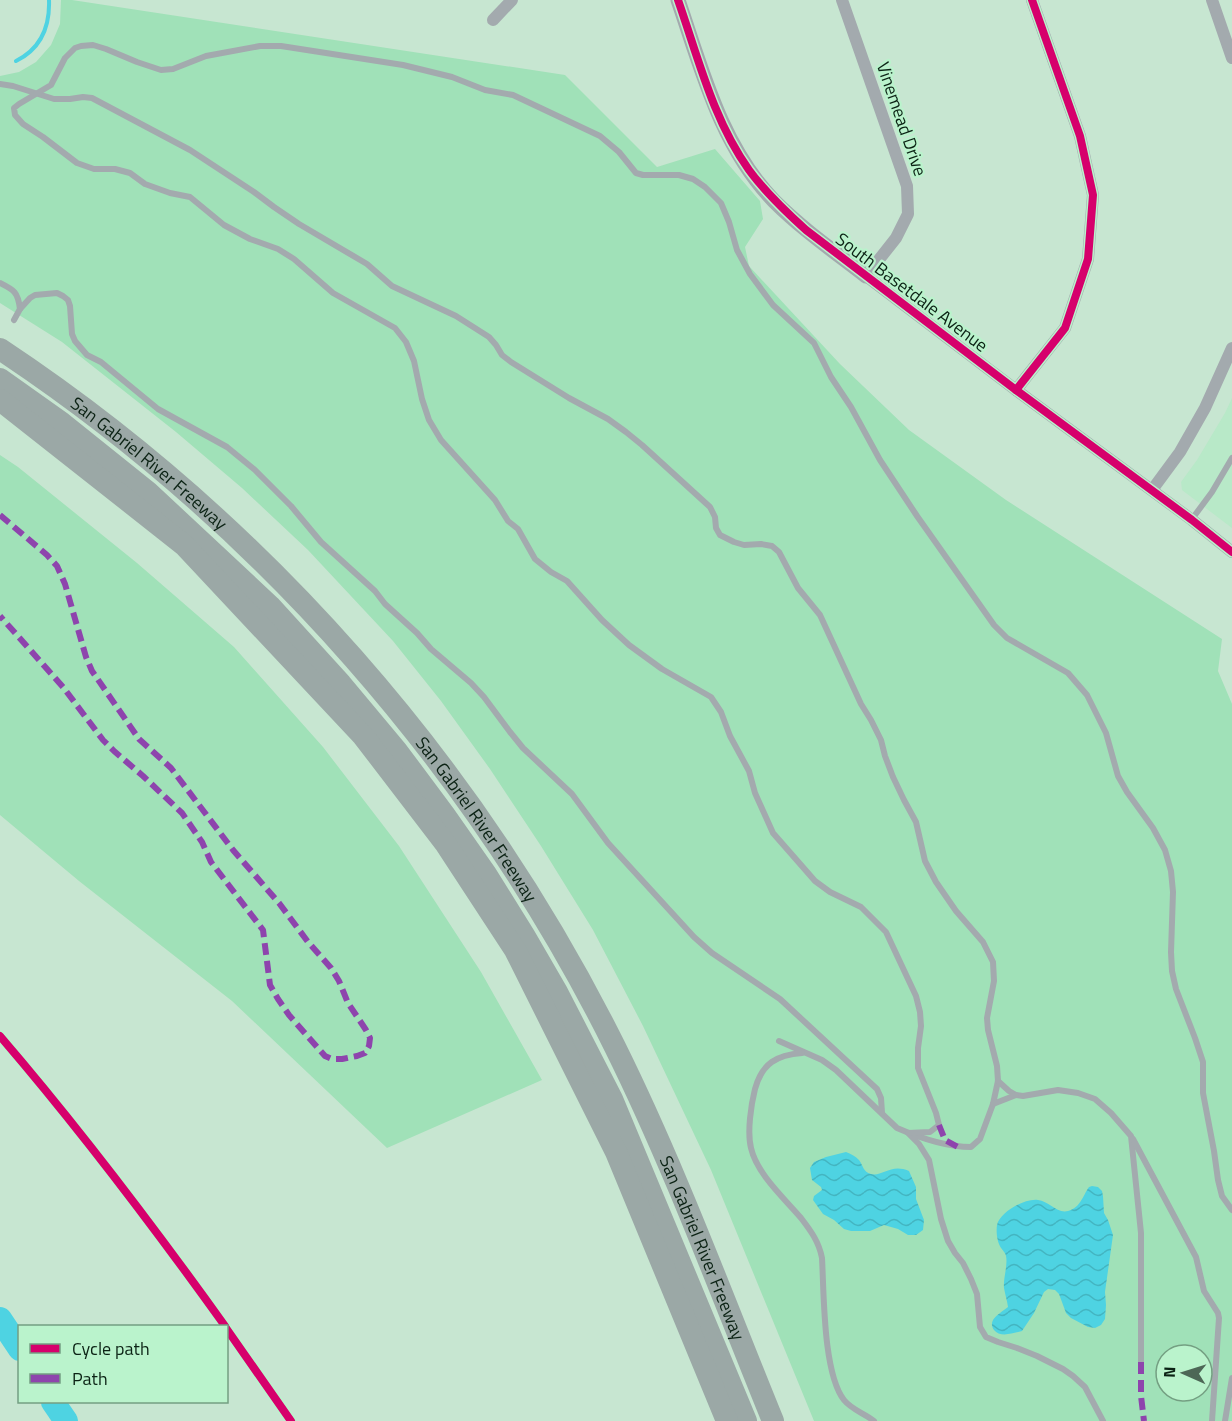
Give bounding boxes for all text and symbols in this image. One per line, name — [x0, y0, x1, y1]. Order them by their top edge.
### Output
street label: Vinemead Drive — [870, 58, 934, 180]
street label: South Basetdale Avenue — [830, 226, 994, 358]
street label: San Gabriel River Freeway — [65, 390, 234, 536]
street label: San Gabriel River Freeway — [410, 730, 545, 907]
street label: San Gabriel River Freeway — [653, 1151, 753, 1344]
legend — [18, 1325, 228, 1403]
text: Cycle path — [72, 1335, 150, 1362]
north arrow — [1154, 1343, 1214, 1403]
text: Path — [72, 1365, 108, 1392]
text: N — [1157, 1366, 1181, 1378]

